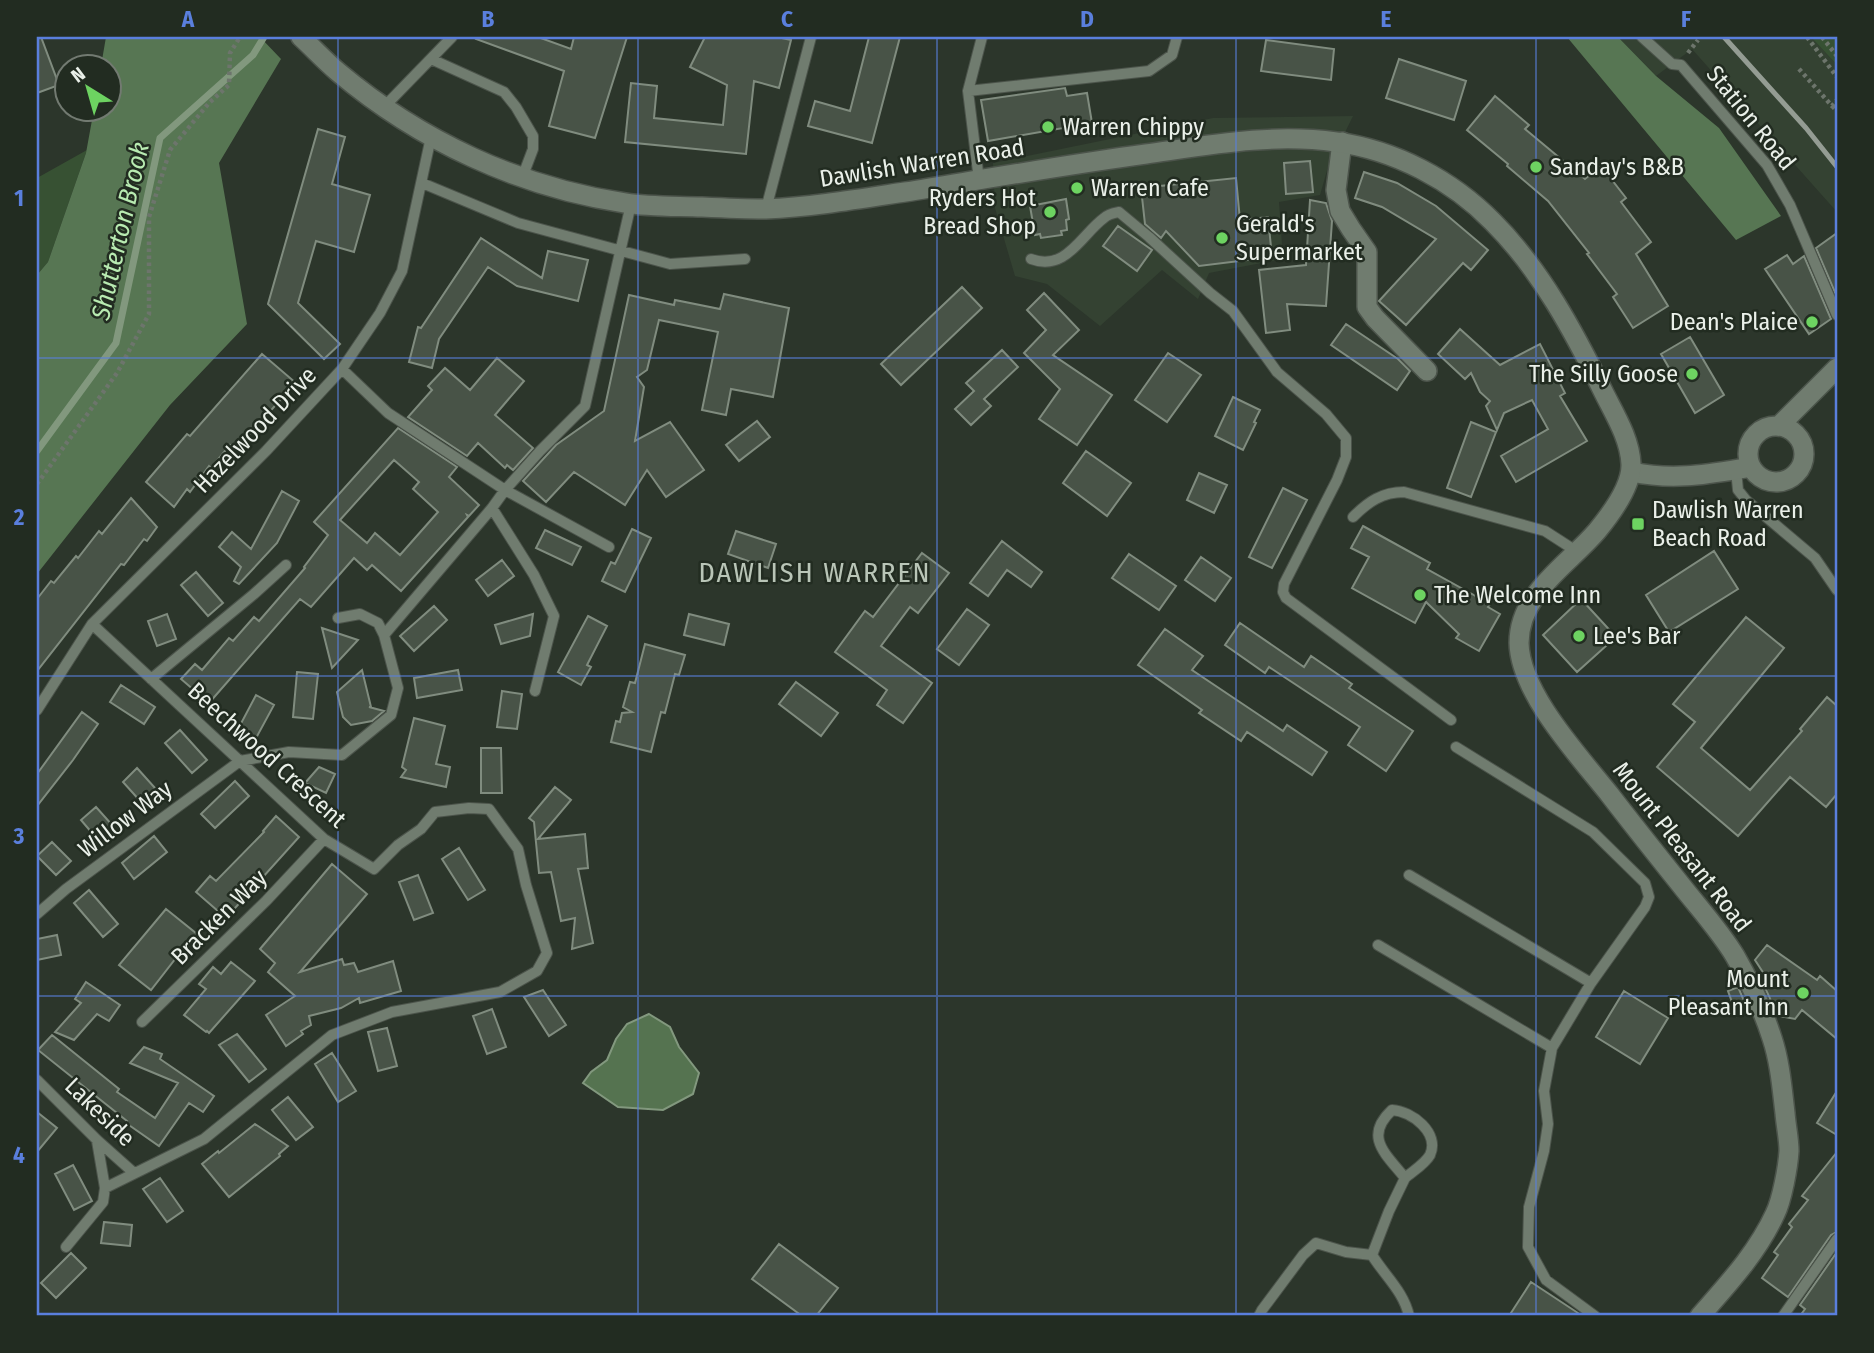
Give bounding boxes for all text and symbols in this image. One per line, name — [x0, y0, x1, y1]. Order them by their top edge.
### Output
text: A — [181, 5, 195, 33]
text: B — [482, 5, 495, 33]
text: C — [781, 5, 793, 33]
text: D — [1080, 5, 1094, 33]
text: E — [1381, 5, 1392, 33]
text: F — [1681, 5, 1691, 33]
north arrow — [52, 52, 122, 122]
street label: Station Road — [1701, 60, 1801, 176]
text: N — [67, 62, 90, 87]
place label: Warren Chippy — [1062, 113, 1204, 141]
marker: Warren Chippy — [1040, 119, 1056, 135]
street label: Dawlish Warren Road — [818, 133, 1026, 193]
water label: Shutterton Brook — [85, 139, 156, 324]
place label: Sanday's B&B — [1550, 153, 1684, 181]
marker: Sanday's B&B — [1528, 159, 1544, 175]
place label: Warren Cafe — [1091, 174, 1209, 202]
marker: Warren Cafe — [1069, 180, 1085, 196]
text: 1 — [14, 184, 24, 212]
place label: Ryders Hot Bread Shop — [923, 184, 1036, 240]
marker: Ryders Hot Bread Shop — [1042, 204, 1058, 220]
place label: Gerald's Supermarket — [1236, 210, 1363, 266]
marker: Gerald's Supermarket — [1214, 230, 1230, 246]
place label: Dean's Plaice — [1670, 308, 1798, 336]
marker: Dean's Plaice — [1804, 314, 1820, 330]
place label: The Silly Goose — [1529, 360, 1678, 388]
street label: Hazelwood Drive — [188, 361, 322, 499]
marker: The Silly Goose — [1684, 366, 1700, 382]
place label: Dawlish Warren Beach Road — [1652, 496, 1804, 552]
text: 2 — [13, 503, 25, 531]
marker: Dawlish Warren Beach Road — [1630, 516, 1646, 532]
district label: DAWLISH WARREN — [698, 556, 932, 589]
place label: The Welcome Inn — [1434, 581, 1601, 609]
marker: The Welcome Inn — [1412, 587, 1428, 603]
place label: Lee's Bar — [1593, 622, 1681, 650]
marker: Lee's Bar — [1571, 628, 1587, 644]
street label: Beechwood Crescent — [182, 677, 352, 833]
street label: Mount Pleasant Road — [1607, 756, 1757, 938]
street label: Willow Way — [73, 775, 178, 863]
text: 3 — [13, 822, 25, 850]
street label: Bracken Way — [166, 863, 273, 970]
place label: Mount Pleasant Inn — [1668, 965, 1789, 1021]
marker: Mount Pleasant Inn — [1795, 985, 1811, 1001]
street label: Lakeside — [59, 1072, 141, 1152]
text: 4 — [13, 1141, 25, 1169]

